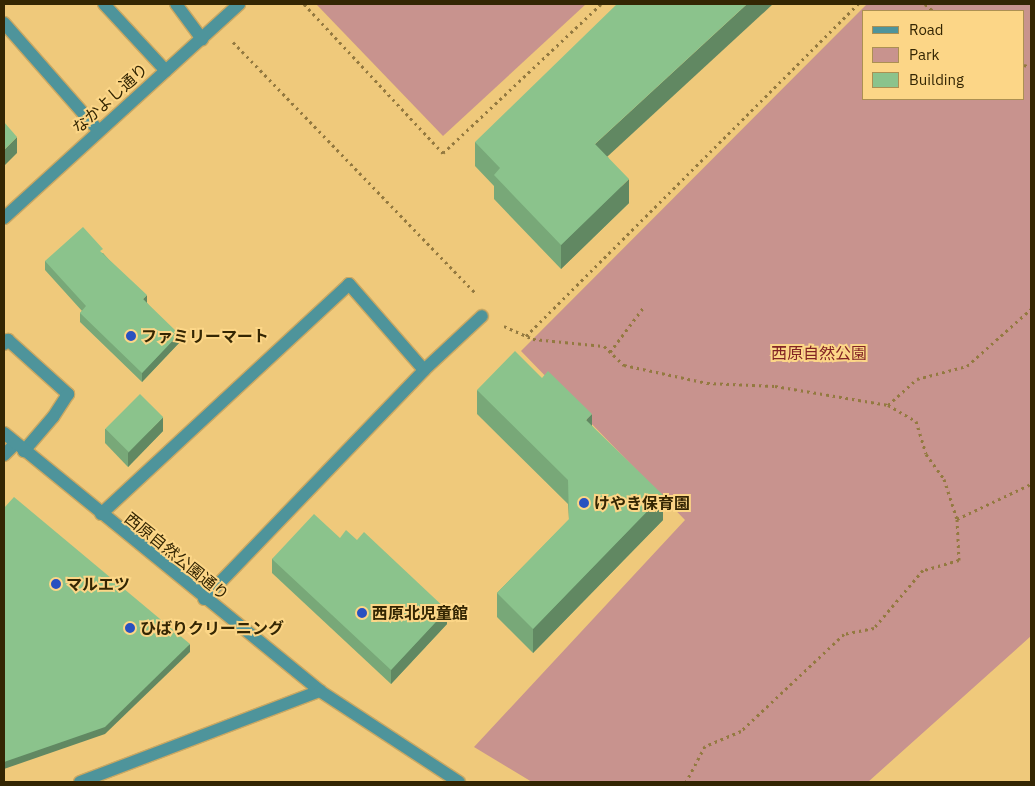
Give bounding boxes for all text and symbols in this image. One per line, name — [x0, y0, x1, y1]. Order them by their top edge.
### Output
legend — [862, 10, 1025, 100]
text: Road — [909, 20, 944, 39]
text: Park — [909, 45, 939, 64]
street label: なかよし通り — [68, 59, 152, 137]
text: Building — [909, 70, 964, 89]
place label: ファミリーマート — [141, 326, 269, 346]
marker: ファミリーマート — [125, 330, 137, 342]
park label: 西原自然公園 — [771, 343, 867, 363]
place label: けやき保育園 — [594, 493, 690, 513]
marker: けやき保育園 — [578, 497, 590, 509]
street label: 西原自然公園通り — [121, 508, 233, 604]
place label: マルエツ — [66, 574, 130, 594]
marker: マルエツ — [50, 578, 62, 590]
place label: 西原北児童館 — [372, 603, 468, 623]
marker: 西原北児童館 — [356, 607, 368, 619]
place label: ひばりクリーニング — [140, 618, 284, 638]
marker: ひばりクリーニング — [124, 622, 136, 634]

